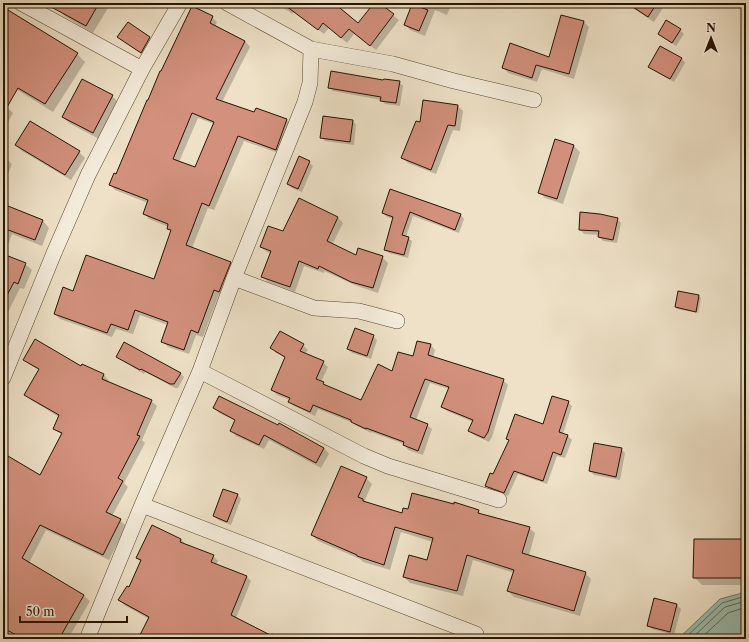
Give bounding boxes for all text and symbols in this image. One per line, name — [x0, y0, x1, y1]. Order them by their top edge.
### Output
north arrow — [691, 18, 731, 58]
text: N — [706, 21, 716, 35]
scale bar — [20, 598, 127, 624]
text: 50 m — [26, 604, 55, 619]

